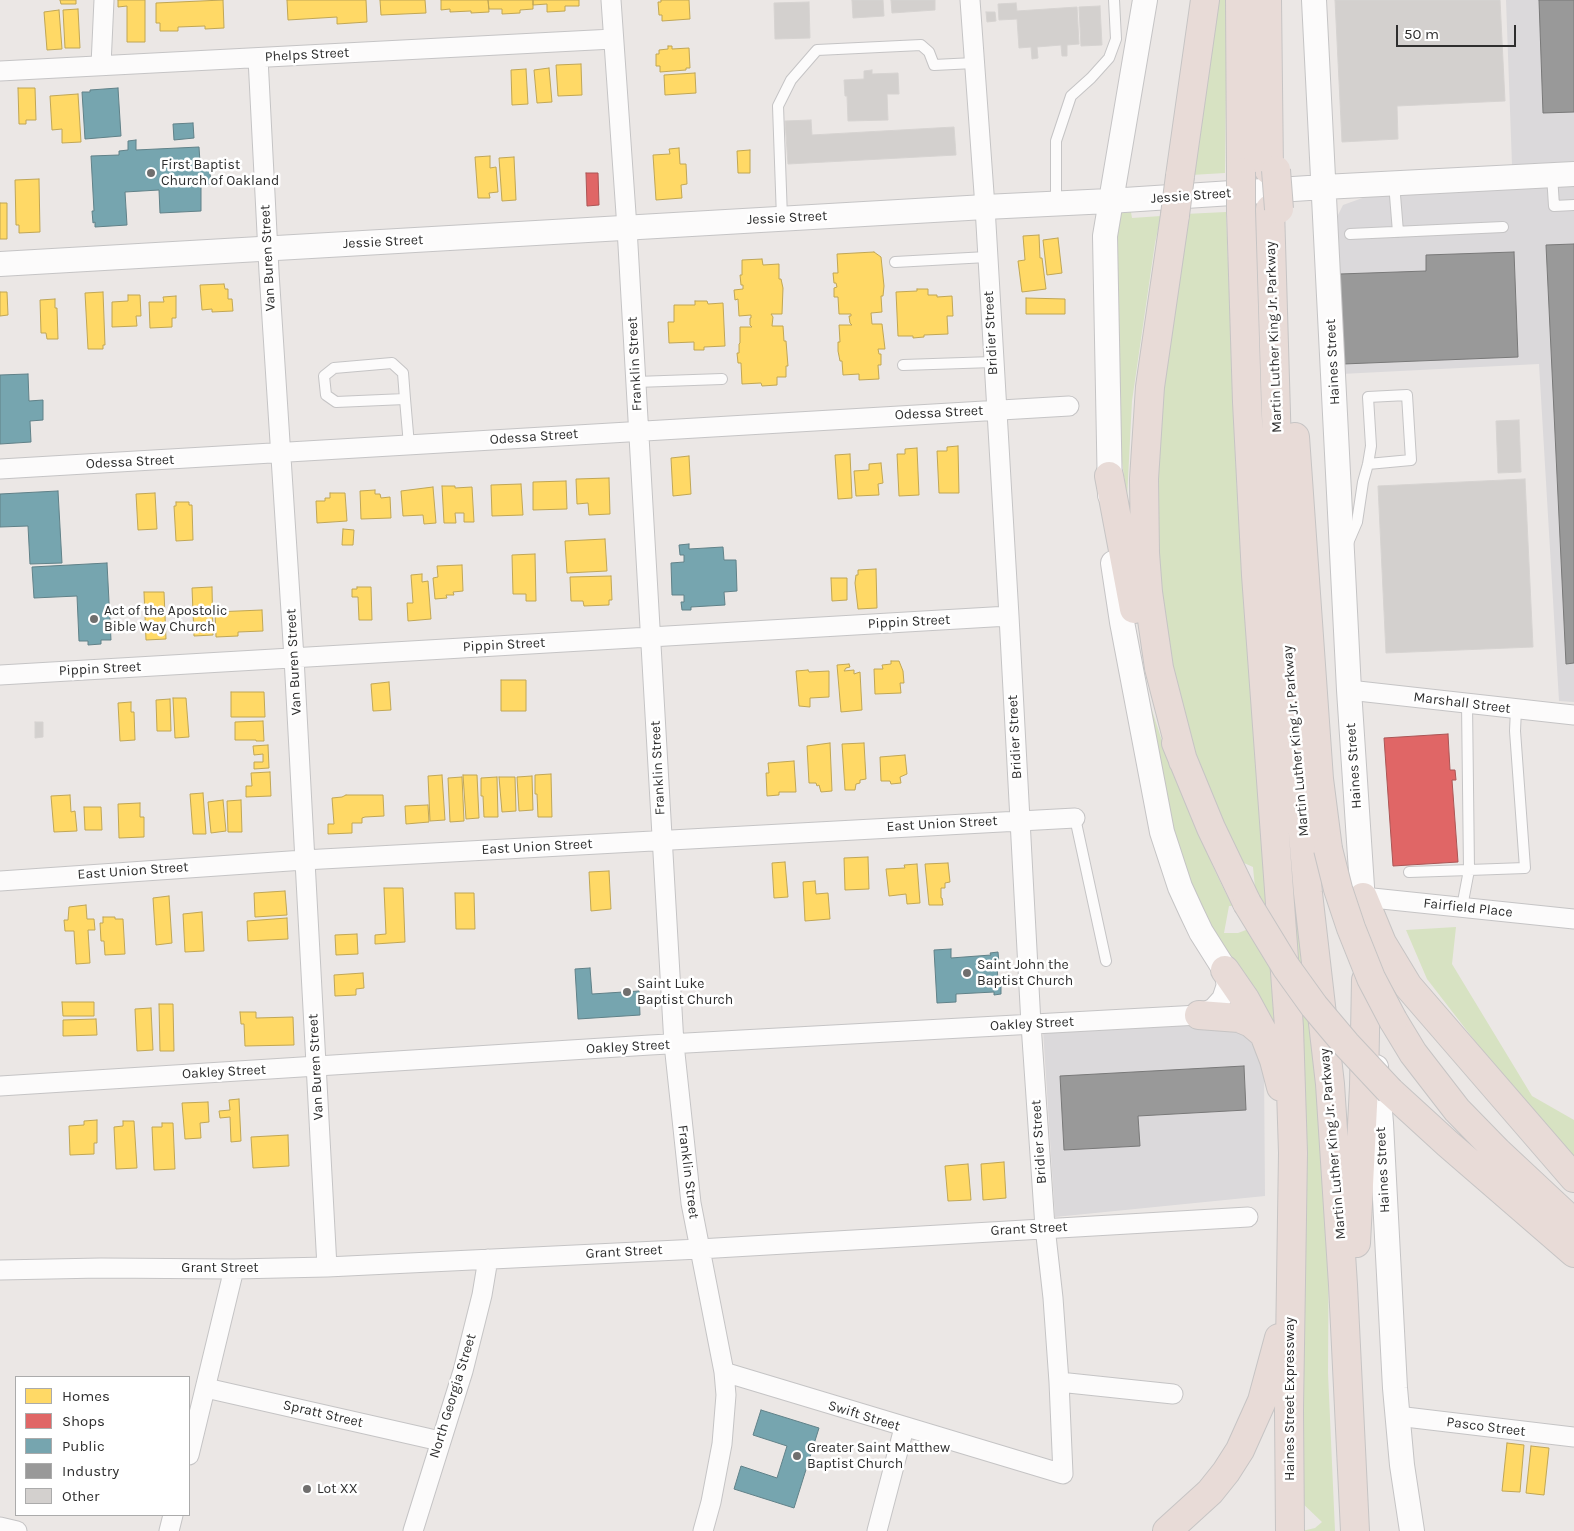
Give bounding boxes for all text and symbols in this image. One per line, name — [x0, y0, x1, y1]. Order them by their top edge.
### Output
scale bar — [1399, 15, 1519, 47]
text: 50 m — [1404, 25, 1439, 43]
street label: Phelps Street — [264, 44, 350, 66]
place label: First Baptist Church of Oakland — [161, 157, 279, 190]
marker: First Baptist Church of Oakland — [145, 167, 157, 179]
street label: Jessie Street — [1150, 185, 1232, 207]
street label: Van Buren Street — [257, 204, 279, 312]
street label: Jessie Street — [746, 208, 828, 228]
street label: Jessie Street — [342, 232, 424, 252]
street label: Martin Luther King Jr. Parkway — [1262, 241, 1286, 433]
street label: Bridier Street — [980, 290, 1002, 376]
street label: Franklin Street — [624, 316, 646, 412]
street label: Haines Street — [1322, 319, 1344, 405]
street label: Odessa Street — [894, 402, 984, 424]
street label: Odessa Street — [489, 426, 579, 448]
street label: Odessa Street — [85, 451, 175, 473]
place label: Act of the Apostolic Bible Way Church — [104, 603, 227, 636]
street label: Van Buren Street — [283, 608, 305, 716]
street label: Pippin Street — [867, 611, 951, 633]
marker: Act of the Apostolic Bible Way Church — [88, 613, 100, 625]
street label: Pippin Street — [462, 634, 546, 656]
street label: Martin Luther King Jr. Parkway — [1279, 645, 1313, 837]
street label: Pippin Street — [58, 658, 142, 680]
street label: Marshall Street — [1412, 689, 1512, 717]
street label: Bridier Street — [1004, 694, 1026, 780]
street label: Franklin Street — [647, 720, 669, 816]
street label: Haines Street — [1343, 723, 1365, 809]
street label: East Union Street — [886, 813, 998, 835]
street label: East Union Street — [481, 836, 593, 858]
street label: East Union Street — [77, 859, 189, 883]
street label: Fairfield Place — [1423, 895, 1513, 921]
place label: Saint John the Baptist Church — [977, 957, 1073, 990]
marker: Saint John the Baptist Church — [961, 967, 973, 979]
place label: Saint Luke Baptist Church — [637, 976, 733, 1009]
marker: Saint Luke Baptist Church — [621, 986, 633, 998]
street label: Van Buren Street — [305, 1013, 327, 1121]
street label: Oakley Street — [990, 1013, 1074, 1035]
street label: Oakley Street — [586, 1036, 670, 1058]
street label: Martin Luther King Jr. Parkway — [1316, 1048, 1350, 1240]
street label: Oakley Street — [182, 1061, 266, 1083]
street label: Bridier Street — [1028, 1099, 1050, 1185]
street label: Franklin Street — [674, 1124, 702, 1220]
street label: Haines Street — [1372, 1127, 1394, 1213]
street label: Grant Street — [990, 1219, 1068, 1239]
street label: Grant Street — [585, 1242, 663, 1262]
street label: Grant Street — [181, 1260, 259, 1276]
street label: Haines Street Expressway — [1282, 1317, 1298, 1481]
street label: North Georgia Street — [426, 1332, 480, 1460]
legend — [15, 1376, 190, 1516]
text: Homes — [62, 1387, 110, 1405]
street label: Spratt Street — [281, 1397, 365, 1431]
street label: Swift Street — [826, 1397, 902, 1435]
text: Shops — [62, 1412, 105, 1430]
street label: Pasco Street — [1446, 1414, 1526, 1440]
text: Public — [62, 1437, 105, 1455]
place label: Greater Saint Matthew Baptist Church — [807, 1440, 950, 1472]
marker: Greater Saint Matthew Baptist Church — [791, 1450, 803, 1462]
text: Industry — [62, 1462, 119, 1480]
place label: Lot XX — [317, 1481, 358, 1497]
marker: Lot XX — [301, 1483, 313, 1495]
text: Other — [62, 1487, 100, 1505]

